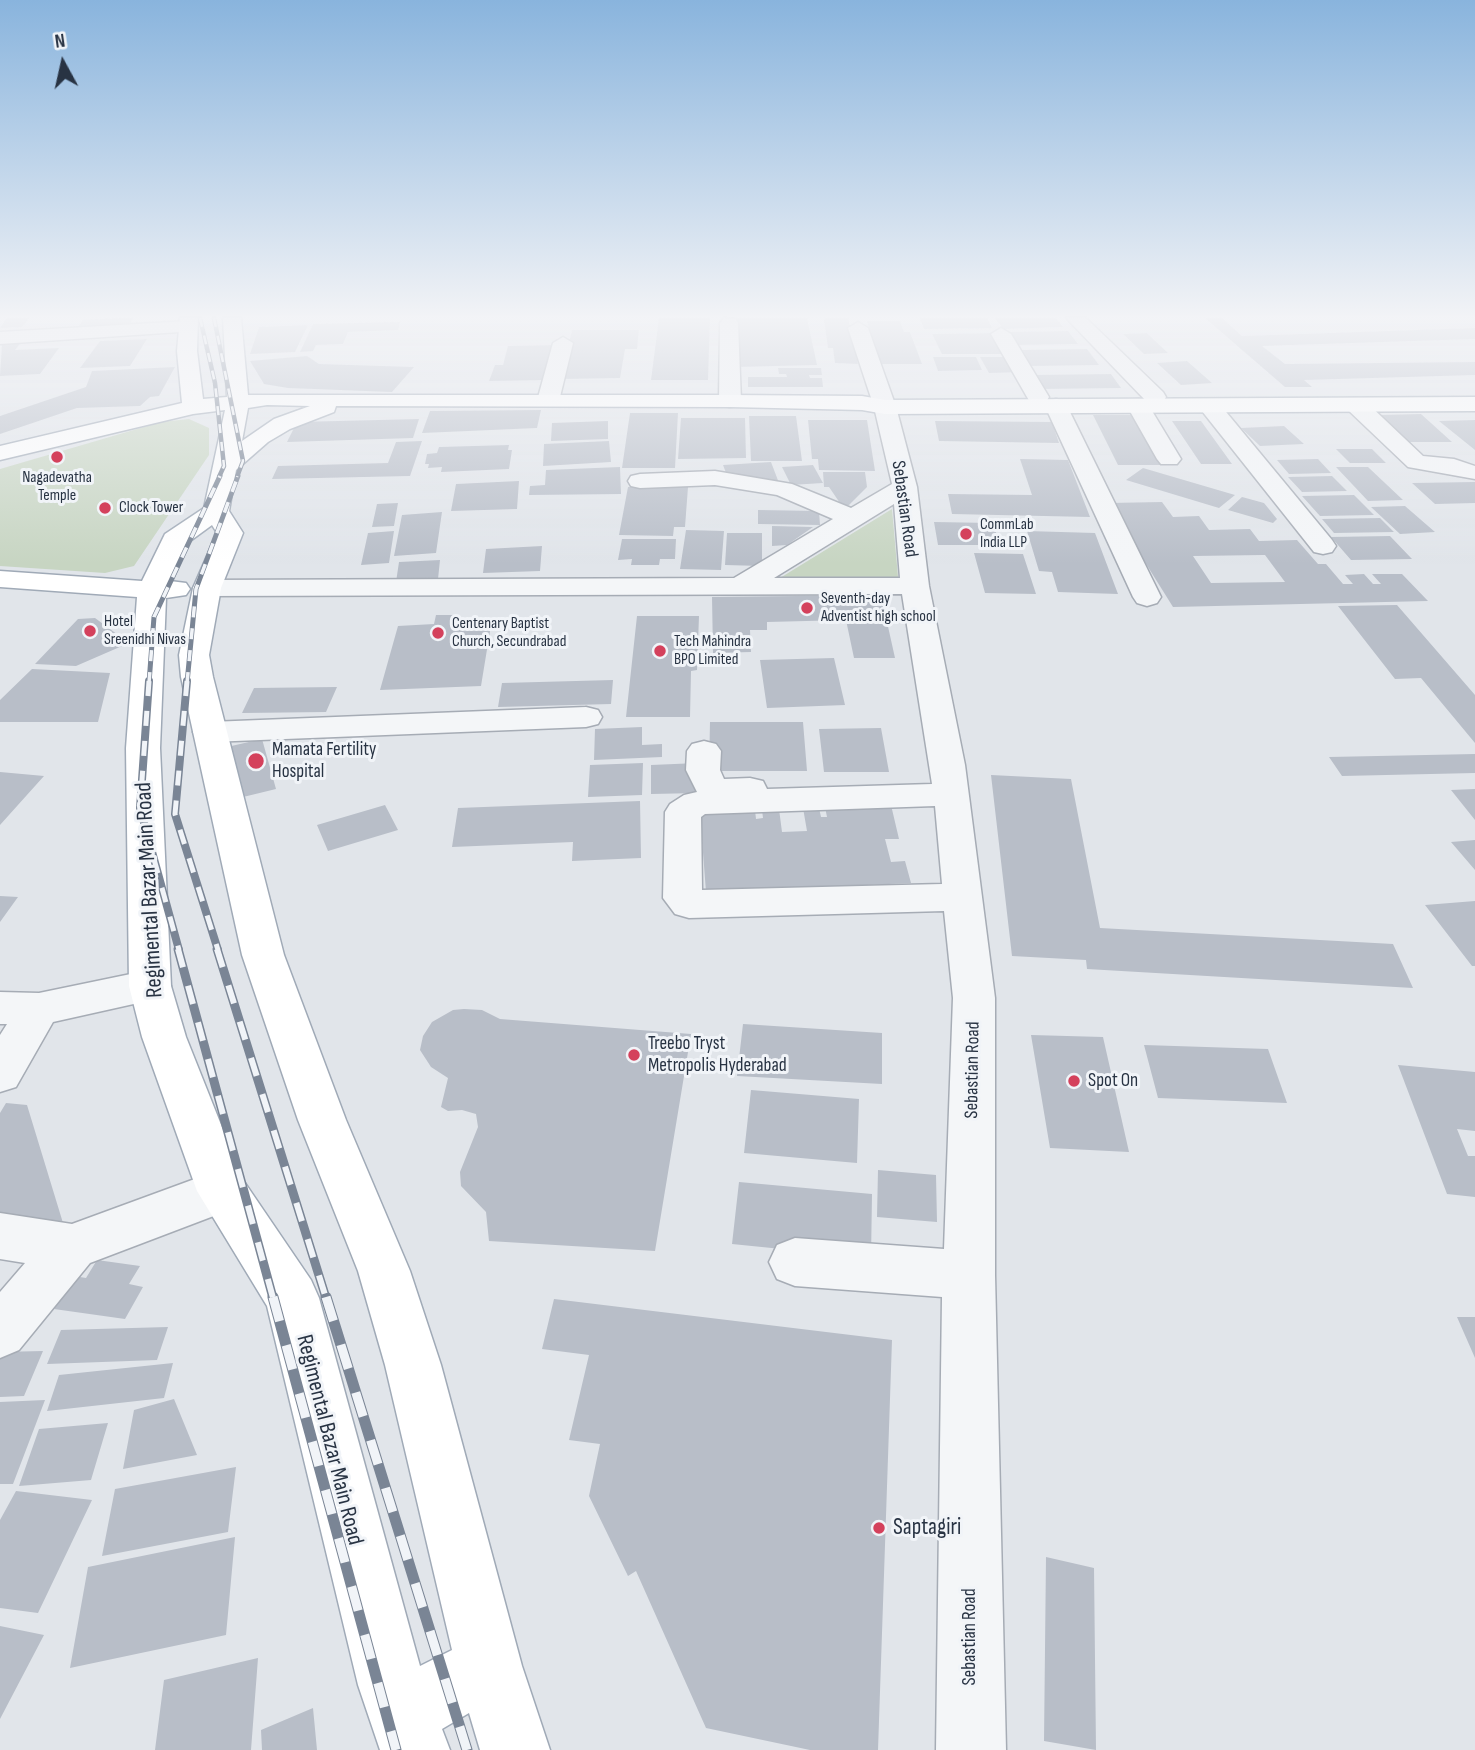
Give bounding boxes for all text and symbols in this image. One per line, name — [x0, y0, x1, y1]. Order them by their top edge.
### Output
north arrow — [28, 28, 98, 98]
text: N — [53, 30, 67, 54]
marker: Nagadevatha Temple — [49, 449, 65, 465]
street label: Sebastian Road — [886, 459, 922, 559]
place label: Nagadevatha Temple — [22, 468, 92, 506]
place label: Clock Tower — [119, 498, 183, 518]
marker: Clock Tower — [97, 500, 113, 516]
place label: CommLab India LLP — [980, 515, 1034, 553]
marker: CommLab India LLP — [958, 526, 974, 542]
place label: Seventh-day Adventist high school — [821, 589, 936, 627]
marker: Seventh-day Adventist high school — [799, 600, 815, 616]
place label: Hotel Sreenidhi Nivas — [104, 612, 186, 650]
place label: Centenary Baptist Church, Secundrabad — [452, 614, 566, 652]
marker: Hotel Sreenidhi Nivas — [82, 623, 98, 639]
marker: Centenary Baptist Church, Secundrabad — [430, 625, 446, 641]
place label: Tech Mahindra BPO Limited — [674, 632, 751, 670]
marker: Tech Mahindra BPO Limited — [652, 643, 668, 659]
place label: Mamata Fertility Hospital — [272, 739, 376, 783]
marker: Mamata Fertility Hospital — [246, 751, 266, 771]
street label: Regimental Bazar Main Road — [131, 781, 169, 999]
street label: Sebastian Road — [961, 1021, 985, 1119]
place label: Treebo Tryst Metropolis Hyderabad — [648, 1033, 787, 1077]
marker: Treebo Tryst Metropolis Hyderabad — [626, 1047, 642, 1063]
place label: Spot On — [1088, 1070, 1138, 1092]
marker: Spot On — [1066, 1073, 1082, 1089]
street label: Regimental Bazar Main Road — [289, 1332, 369, 1548]
place label: Saptagiri — [893, 1514, 961, 1542]
marker: Saptagiri — [871, 1520, 887, 1536]
street label: Sebastian Road — [959, 1588, 981, 1686]

